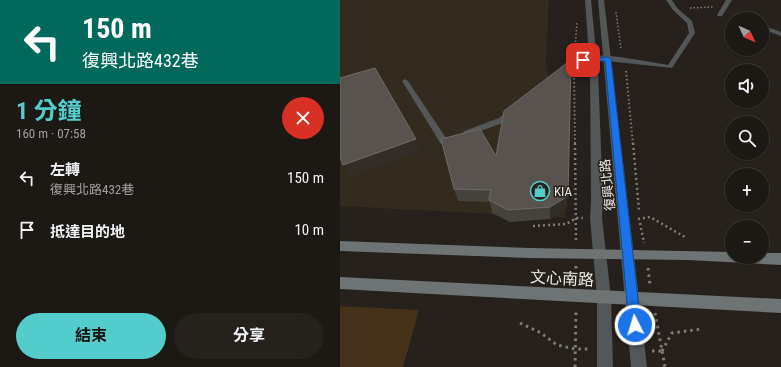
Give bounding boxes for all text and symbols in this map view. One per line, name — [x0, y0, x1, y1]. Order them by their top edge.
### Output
text: 150 m — [82, 12, 152, 45]
north arrow — [725, 12, 769, 56]
map controls — [725, 12, 769, 264]
icon: left — [16, 16, 68, 68]
pin — [566, 43, 600, 77]
icon: arrive — [572, 49, 594, 71]
text: 復興北路432巷 — [82, 50, 199, 71]
button: sound — [725, 64, 769, 108]
text: 1 分鐘 — [16, 97, 82, 125]
button: close — [282, 97, 324, 139]
button: search — [725, 116, 769, 160]
text: 160 m · 07:58 — [16, 126, 86, 141]
street label: 復興北路 — [597, 158, 618, 212]
text: 左轉 — [50, 161, 80, 179]
icon: left — [16, 167, 38, 189]
button: + — [725, 168, 769, 212]
text: 150 m — [287, 169, 324, 187]
shop icon: KIA — [529, 180, 551, 202]
text: 復興北路432巷 — [50, 182, 134, 197]
place label: KIA — [554, 184, 572, 199]
icon: arrive — [16, 219, 38, 241]
button: − — [725, 220, 769, 264]
text: 10 m — [294, 221, 324, 239]
text: 抵達目的地 — [50, 223, 125, 241]
street label: 文心南路 — [530, 267, 594, 290]
position arrow — [614, 304, 656, 346]
button: 結束 — [16, 313, 166, 359]
button: 分享 — [174, 313, 324, 359]

